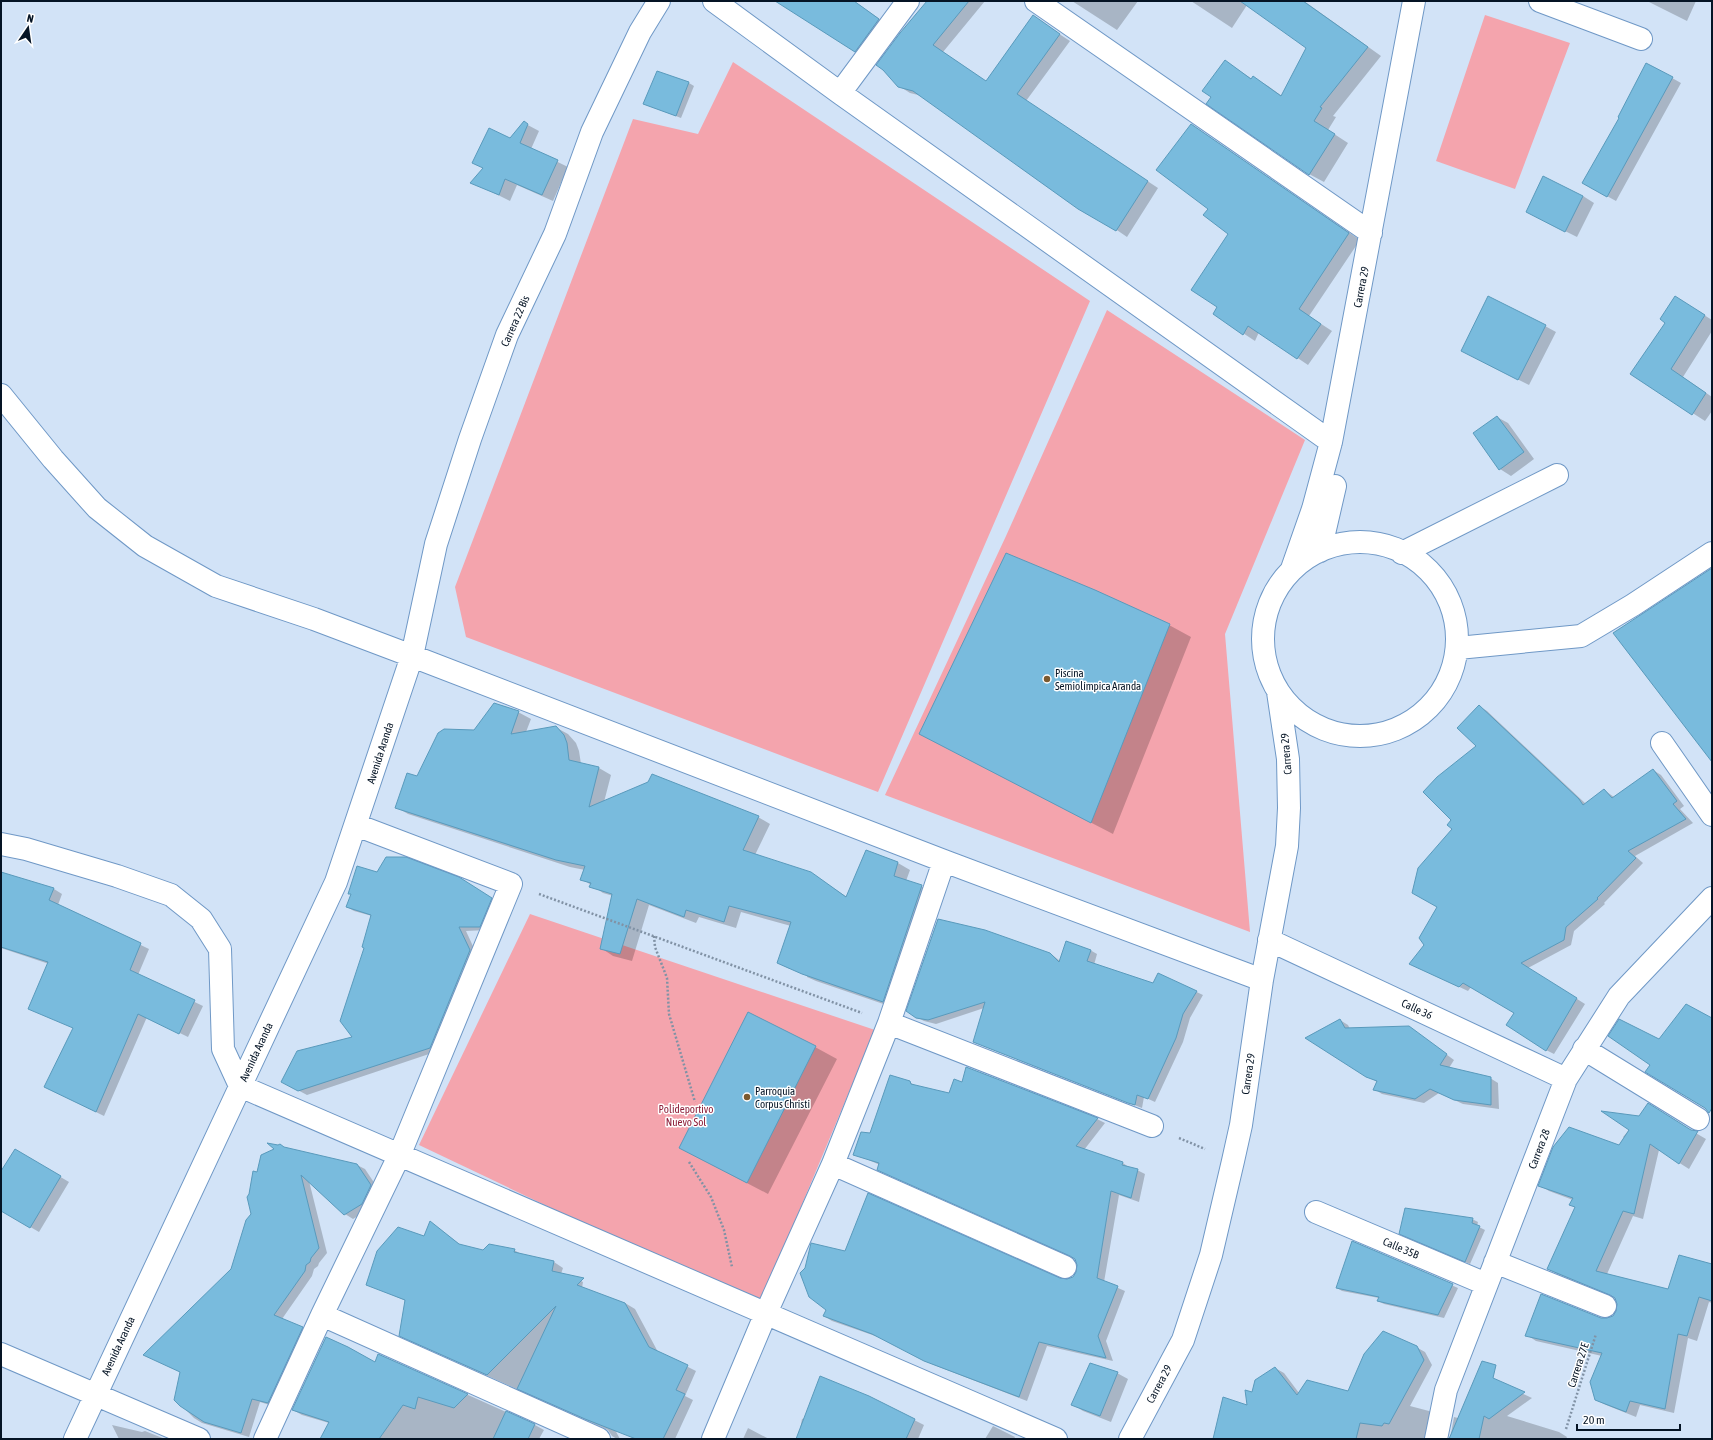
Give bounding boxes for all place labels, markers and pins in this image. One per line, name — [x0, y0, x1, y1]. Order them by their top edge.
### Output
place label: Piscina Semiolímpica Aranda — [1055, 667, 1141, 692]
marker: Piscina Semiolímpica Aranda — [1042, 674, 1052, 684]
place label: Parroquia Corpus Christi — [755, 1085, 810, 1110]
marker: Parroquia Corpus Christi — [742, 1092, 752, 1102]

